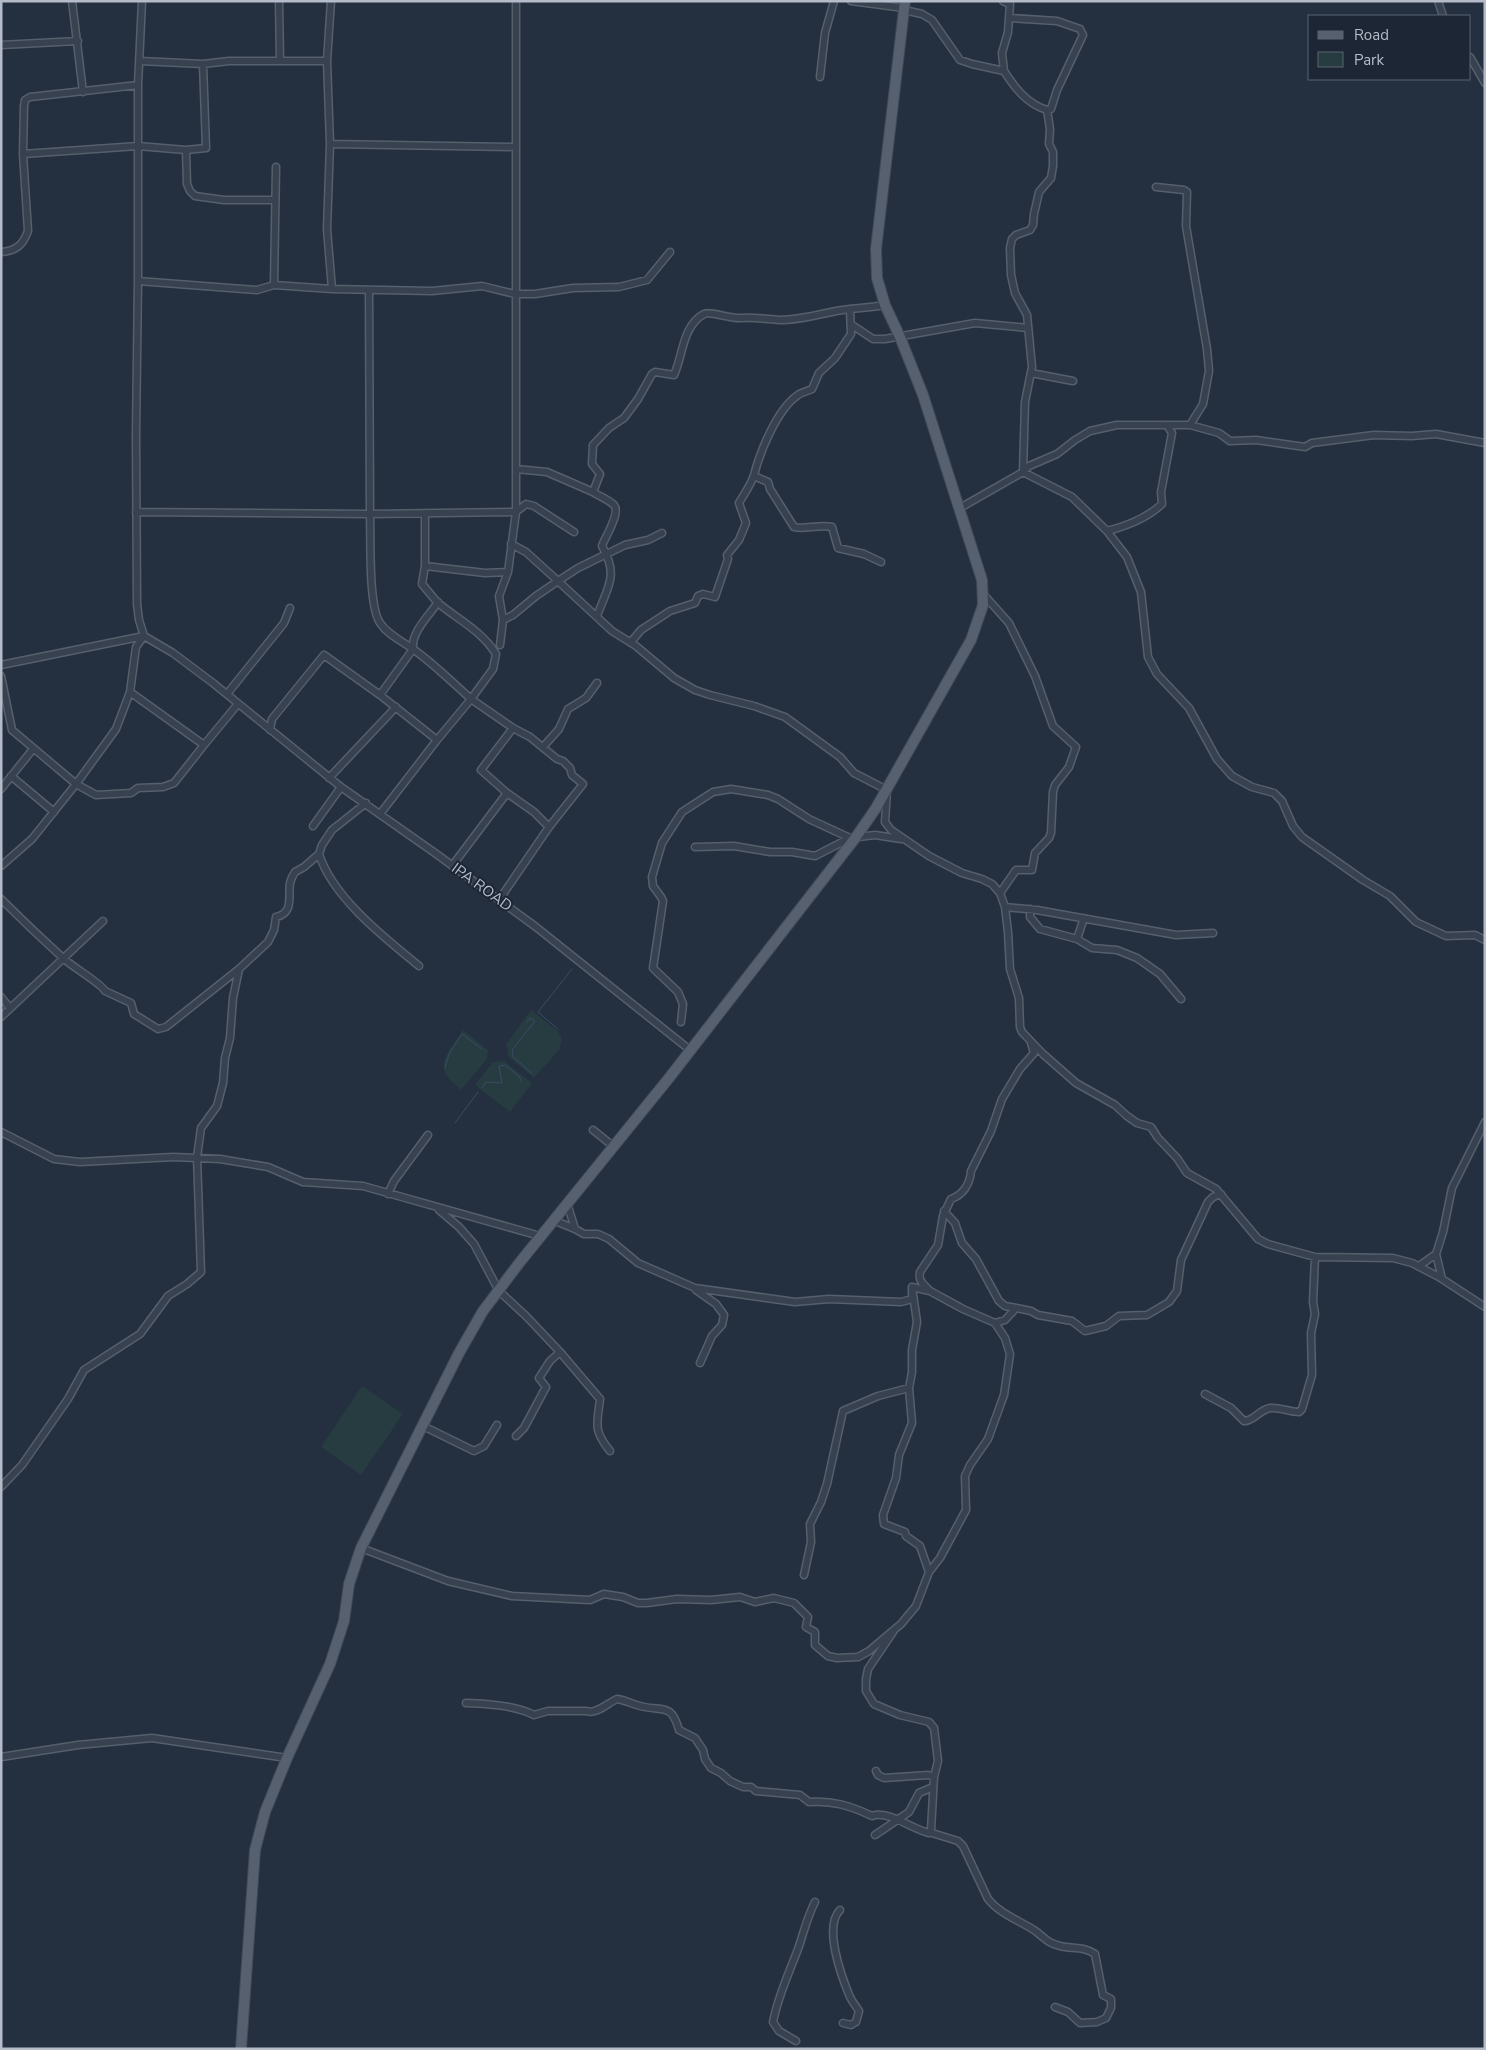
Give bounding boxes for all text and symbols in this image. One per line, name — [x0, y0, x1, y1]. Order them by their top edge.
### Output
legend — [1308, 15, 1471, 80]
text: Road — [1354, 25, 1389, 45]
text: Park — [1354, 50, 1384, 70]
street label: IPA ROAD — [448, 858, 516, 916]

